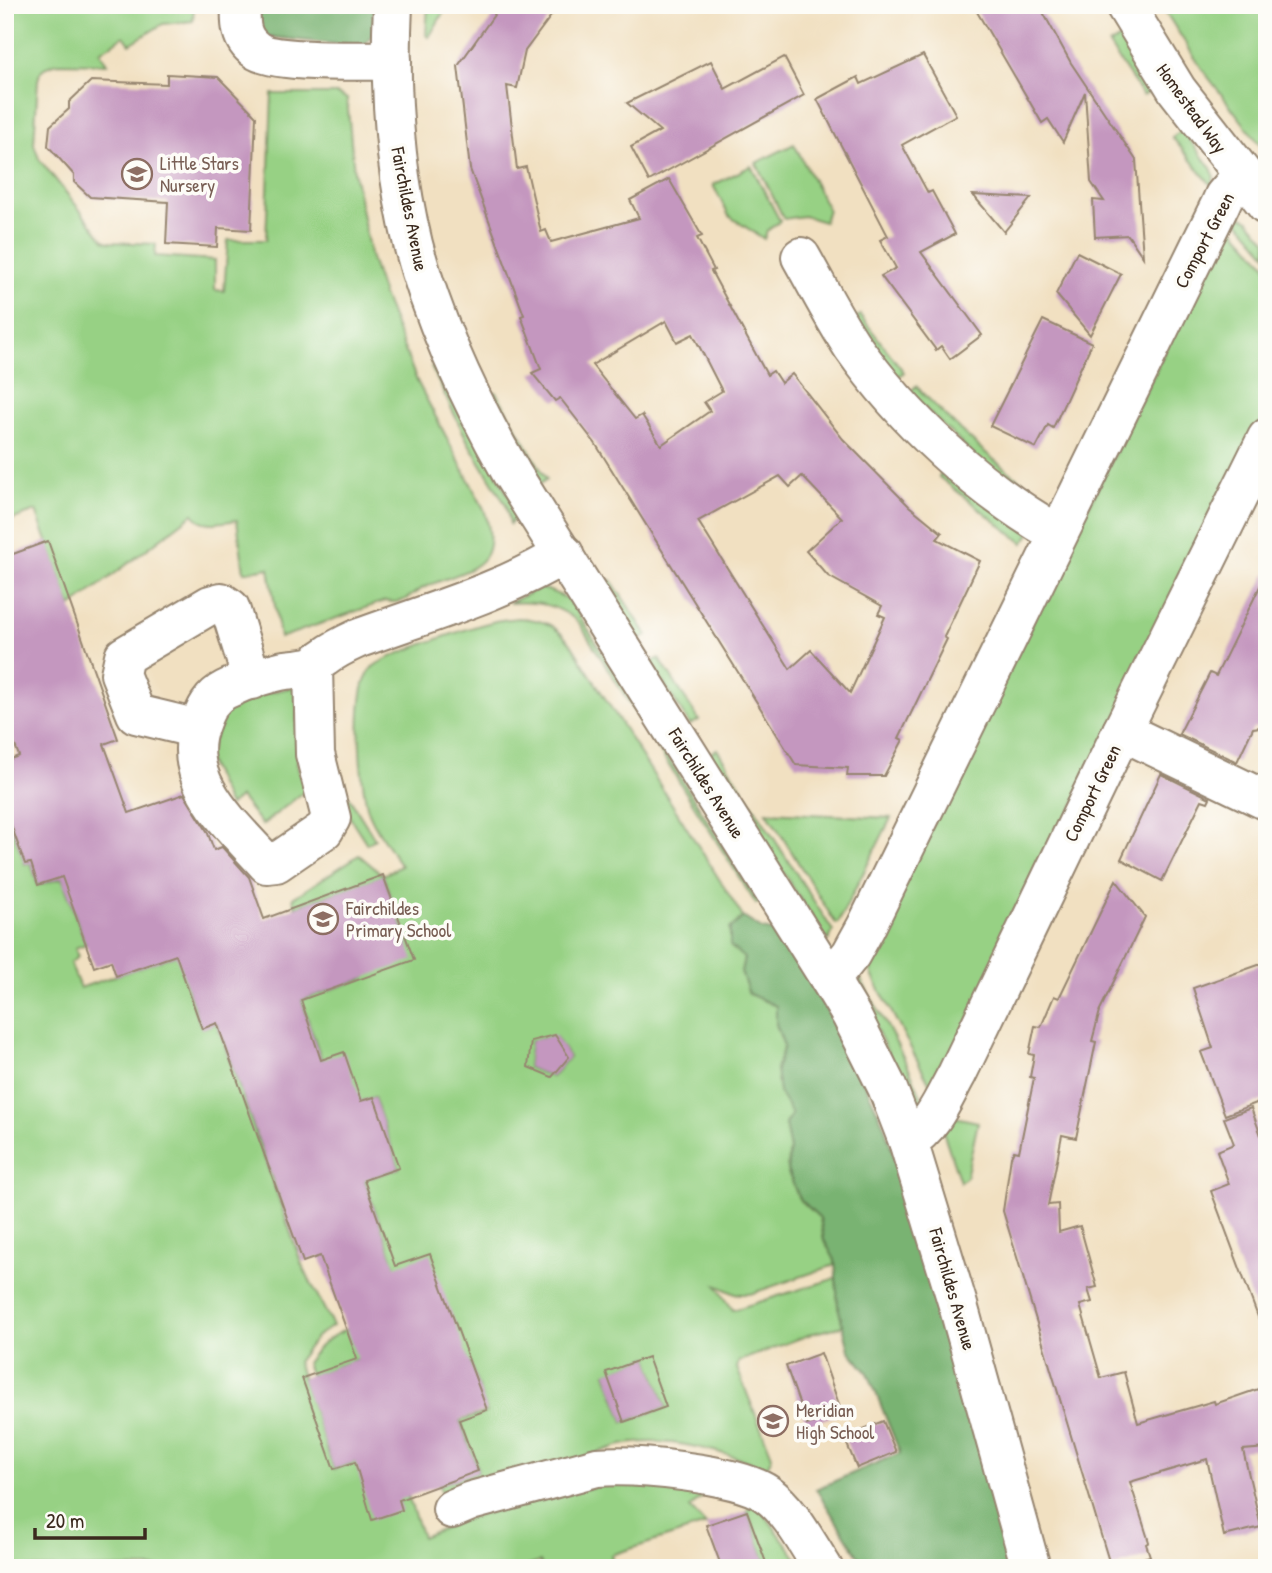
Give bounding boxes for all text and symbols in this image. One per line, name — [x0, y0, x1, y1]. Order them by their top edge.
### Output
street label: Homestead Way — [1151, 58, 1233, 158]
street label: Fairchildes Avenue — [385, 144, 435, 274]
place label: Little Stars Nursery — [160, 150, 239, 198]
school or university icon: Little Stars Nursery — [120, 157, 154, 191]
street label: Comport Green — [1168, 187, 1240, 293]
street label: Fairchildes Avenue — [662, 722, 752, 844]
street label: Comport Green — [1057, 740, 1127, 846]
place label: Fairchildes Primary School — [345, 895, 452, 943]
school or university icon: Fairchildes Primary School — [306, 902, 340, 936]
street label: Fairchildes Avenue — [923, 1224, 983, 1353]
place label: Meridian High School — [796, 1397, 875, 1445]
school or university icon: Meridian High School — [756, 1404, 790, 1438]
scale bar — [35, 1496, 145, 1540]
text: 20 m — [46, 1506, 84, 1535]

